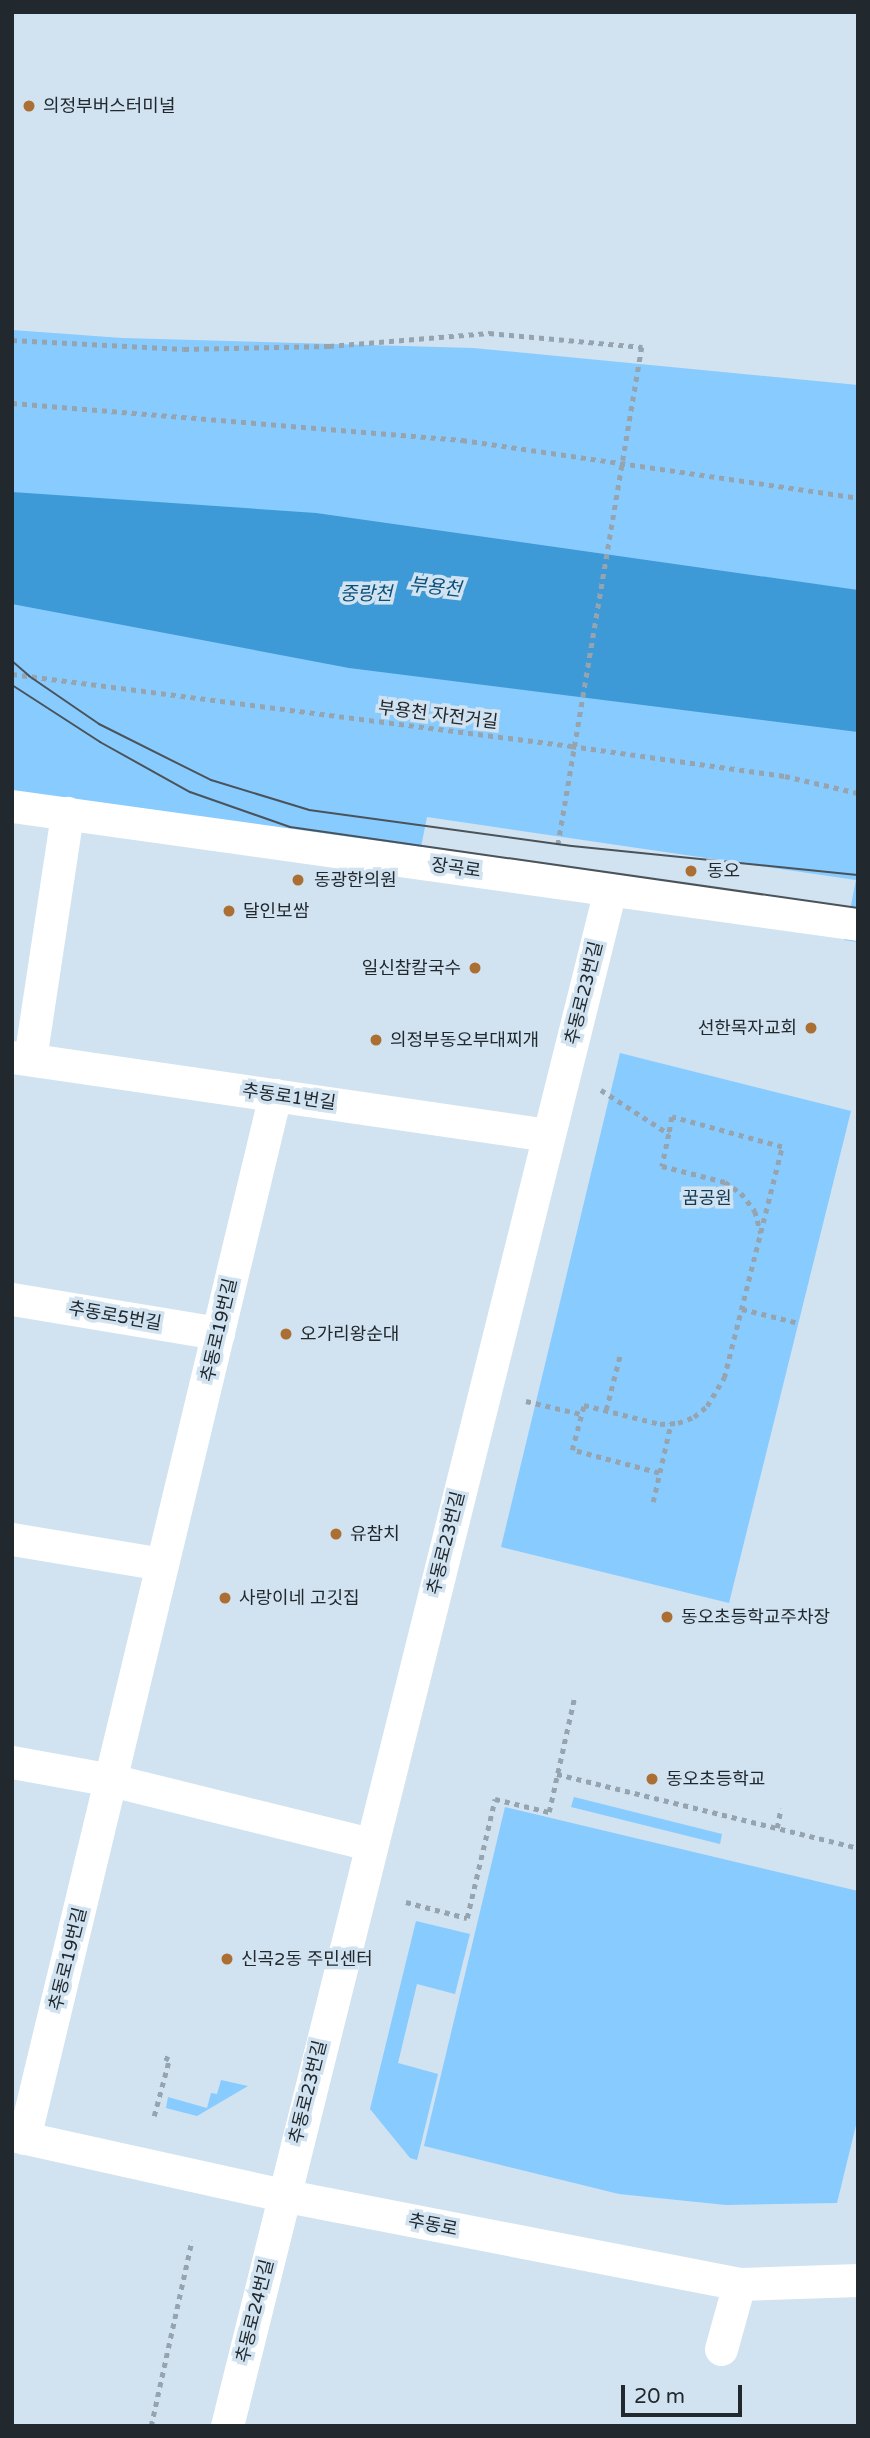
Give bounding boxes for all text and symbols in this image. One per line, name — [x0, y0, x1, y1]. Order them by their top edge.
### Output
place label: 의정부버스터미널 — [43, 95, 175, 117]
marker: 의정부버스터미널 — [21, 98, 37, 114]
water label: 부용천 — [408, 574, 462, 602]
water label: 중랑천 — [340, 584, 392, 606]
street label: 부용천 자전거길 — [377, 697, 499, 733]
street label: 장곡로 — [430, 854, 482, 882]
place label: 동오 — [707, 860, 740, 882]
marker: 동오 — [681, 861, 701, 881]
place label: 동광한의원 — [314, 869, 397, 891]
marker: 동광한의원 — [288, 870, 308, 890]
place label: 달인보쌈 — [243, 900, 309, 922]
marker: 달인보쌈 — [221, 903, 237, 919]
street label: 추동로23번길 — [561, 939, 607, 1047]
place label: 일신참칼국수 — [362, 957, 461, 979]
marker: 일신참칼국수 — [467, 960, 483, 976]
place label: 선한목자교회 — [698, 1017, 797, 1039]
marker: 선한목자교회 — [803, 1020, 819, 1036]
place label: 의정부동오부대찌개 — [390, 1029, 539, 1051]
marker: 의정부동오부대찌개 — [368, 1032, 384, 1048]
street label: 추동로1번길 — [241, 1080, 337, 1114]
park label: 꿈공원 — [682, 1187, 732, 1209]
street label: 추동로19번길 — [197, 1276, 241, 1384]
street label: 추동로5번길 — [67, 1297, 163, 1335]
place label: 오가리왕순대 — [300, 1323, 399, 1345]
marker: 오가리왕순대 — [278, 1326, 294, 1342]
street label: 추동로23번길 — [423, 1489, 469, 1597]
place label: 유참치 — [350, 1523, 400, 1545]
marker: 유참치 — [328, 1526, 344, 1542]
place label: 사랑이네 고깃집 — [239, 1587, 360, 1609]
marker: 사랑이네 고깃집 — [217, 1590, 233, 1606]
place label: 동오초등학교주차장 — [681, 1606, 830, 1628]
marker: 동오초등학교주차장 — [659, 1609, 675, 1625]
place label: 동오초등학교 — [666, 1768, 765, 1790]
marker: 동오초등학교 — [644, 1771, 660, 1787]
street label: 추동로19번길 — [45, 1905, 91, 2013]
place label: 신곡2동 주민센터 — [241, 1948, 373, 1970]
marker: 신곡2동 주민센터 — [219, 1951, 235, 1967]
street label: 추동로23번길 — [285, 2038, 331, 2146]
street label: 추동로 — [407, 2210, 459, 2240]
street label: 추동로24번길 — [232, 2257, 278, 2365]
scale bar — [625, 2372, 746, 2416]
text: 20 m — [634, 2384, 685, 2409]

